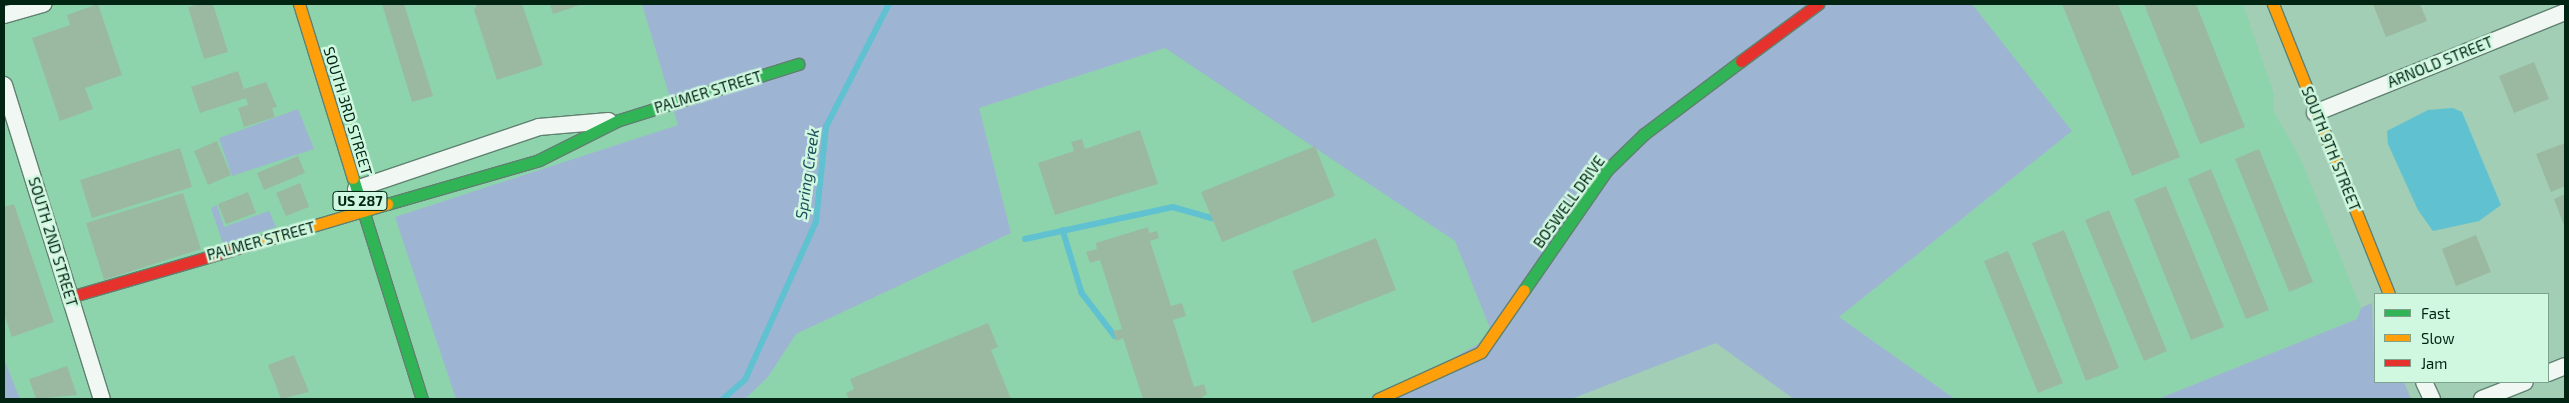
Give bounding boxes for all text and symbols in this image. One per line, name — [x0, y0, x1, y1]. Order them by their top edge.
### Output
street label: ARNOLD STREET — [2385, 33, 2495, 91]
street label: SOUTH 3RD STREET — [320, 45, 376, 177]
street label: PALMER STREET — [652, 67, 764, 117]
street label: SOUTH 9TH STREET — [2298, 84, 2364, 214]
water label: Spring Creek — [791, 127, 823, 221]
street label: BOSWELL DRIVE — [1529, 152, 1609, 252]
street label: SOUTH 2ND STREET — [25, 175, 81, 309]
road number: US 287 — [331, 190, 389, 212]
street label: PALMER STREET — [205, 218, 317, 264]
legend — [2374, 293, 2549, 383]
text: Fast — [2421, 304, 2450, 322]
text: Slow — [2421, 329, 2455, 347]
text: Jam — [2421, 354, 2447, 372]

